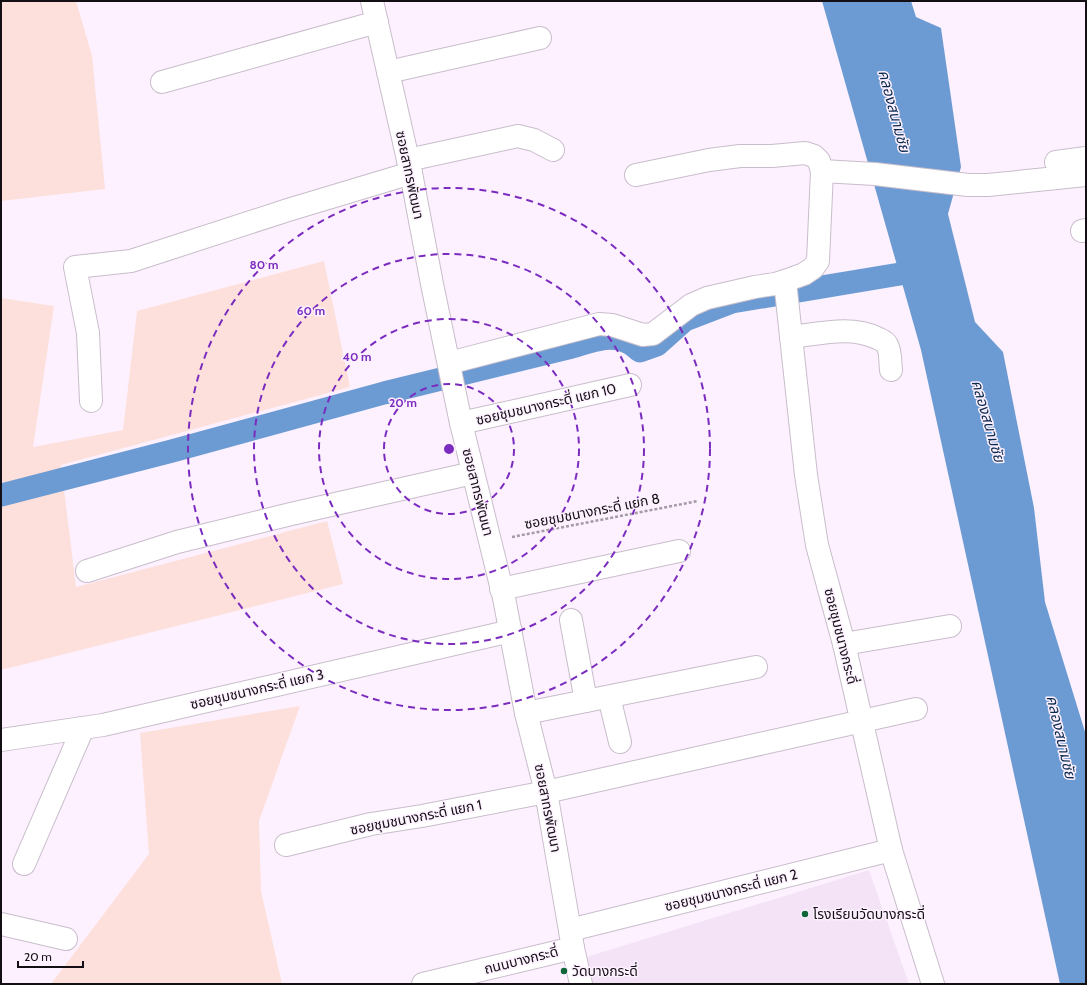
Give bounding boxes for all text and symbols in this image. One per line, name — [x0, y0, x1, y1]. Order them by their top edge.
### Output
water label: คลองสนามชัย — [874, 68, 914, 155]
street label: ซอยสาทรพัฒนา — [392, 129, 428, 221]
text: 80 m — [250, 257, 278, 272]
text: 60 m — [297, 303, 325, 318]
text: 40 m — [342, 349, 372, 364]
street label: ซอยชุมชนางกระดี่ แยก 10 — [474, 378, 618, 429]
water label: คลองสนามชัย — [968, 378, 1009, 465]
text: 20 m — [389, 395, 417, 410]
centre of rings — [442, 442, 456, 456]
street label: ซอยสาทรพัฒนา — [458, 446, 498, 538]
street label: ซอยชุมชนางกระดี่ แยก 8 — [523, 488, 661, 533]
street label: ซอยชุมชนางกระดี่ — [820, 586, 863, 686]
street label: ซอยชุมชนางกระดี่ แยก 3 — [188, 664, 326, 713]
water label: คลองสนามชัย — [1043, 694, 1080, 781]
street label: ซอยสาทรพัฒนา — [531, 762, 565, 854]
street label: ซอยชุมชนางกระดี่ แยก 1 — [349, 794, 483, 839]
street label: ซอยชุมชนางกระดี่ แยก 2 — [662, 864, 799, 915]
place label: โรงเรียนวัดบางกระดี่ — [813, 904, 925, 923]
marker: โรงเรียนวัดบางกระดี่ — [800, 909, 810, 919]
street label: ถนนบางกระดี่ — [482, 941, 560, 978]
scale bar — [18, 943, 83, 969]
text: 20 m — [24, 949, 52, 964]
place label: วัดบางกระดี่ — [572, 961, 638, 980]
marker: วัดบางกระดี่ — [559, 966, 569, 976]

